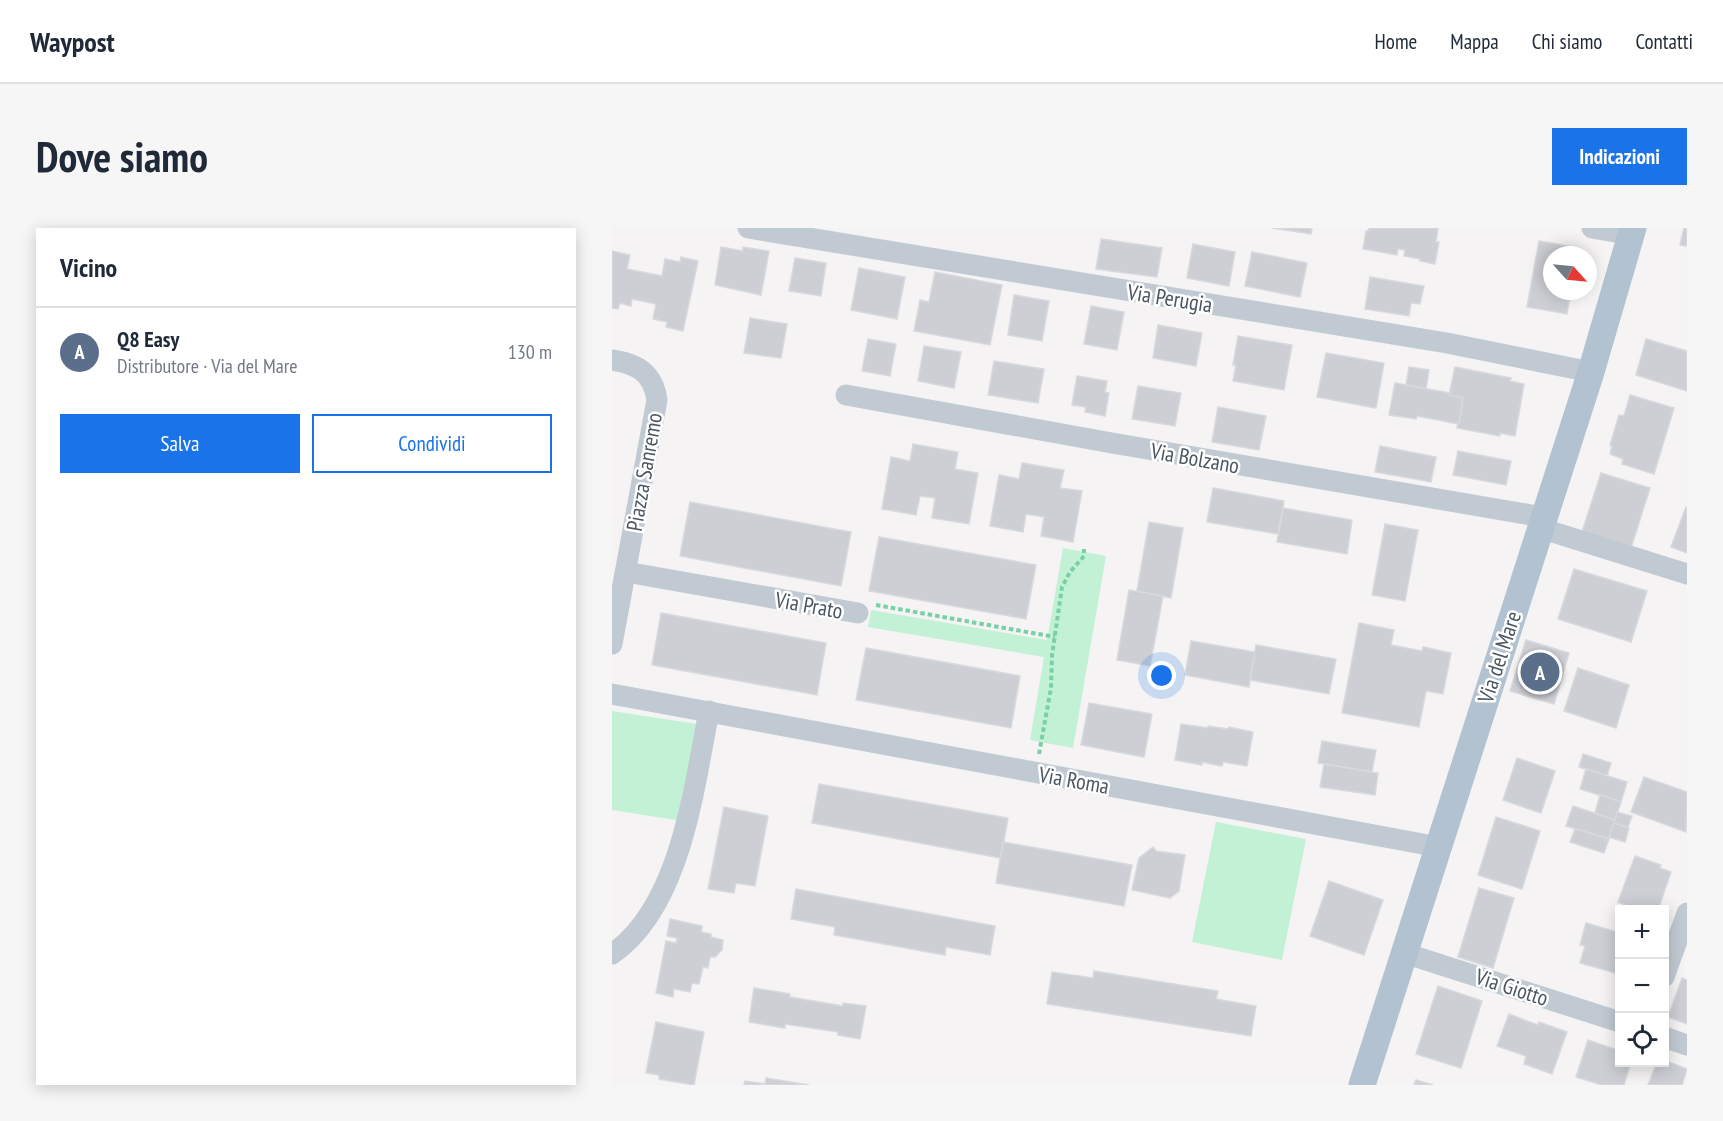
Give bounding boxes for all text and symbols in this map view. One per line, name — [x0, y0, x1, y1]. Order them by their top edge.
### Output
text: Waypost — [30, 23, 115, 60]
text: Home — [1375, 28, 1417, 55]
text: Mappa — [1450, 28, 1499, 55]
text: Chi siamo — [1532, 28, 1602, 55]
text: Contatti — [1635, 28, 1693, 55]
button: Indicazioni — [1552, 128, 1687, 185]
text: Dove siamo — [36, 129, 208, 184]
north arrow — [1543, 246, 1597, 300]
text: Vicino — [60, 251, 117, 284]
street label: Via Perugia — [1125, 277, 1214, 319]
text: Q8 Easy — [117, 325, 179, 353]
text: A — [74, 339, 85, 365]
text: 130 m — [508, 339, 552, 365]
text: Distributore · Via del Mare — [117, 353, 297, 379]
street label: Piazza Sanremo — [620, 411, 668, 533]
button: Salva — [60, 414, 300, 473]
button: Condividi — [312, 414, 552, 473]
street label: Via Bolzano — [1148, 436, 1241, 480]
street label: Via Prato — [772, 585, 845, 625]
street label: Via del Mare — [1471, 608, 1527, 707]
pin: A — [1520, 650, 1560, 694]
your location — [1147, 661, 1176, 690]
street label: Via Roma — [1036, 760, 1111, 800]
map controls — [1615, 905, 1669, 1067]
button: + — [1615, 905, 1669, 959]
button: − — [1615, 959, 1669, 1013]
street label: Via Giotto — [1471, 962, 1552, 1012]
button: locate — [1615, 1013, 1669, 1067]

